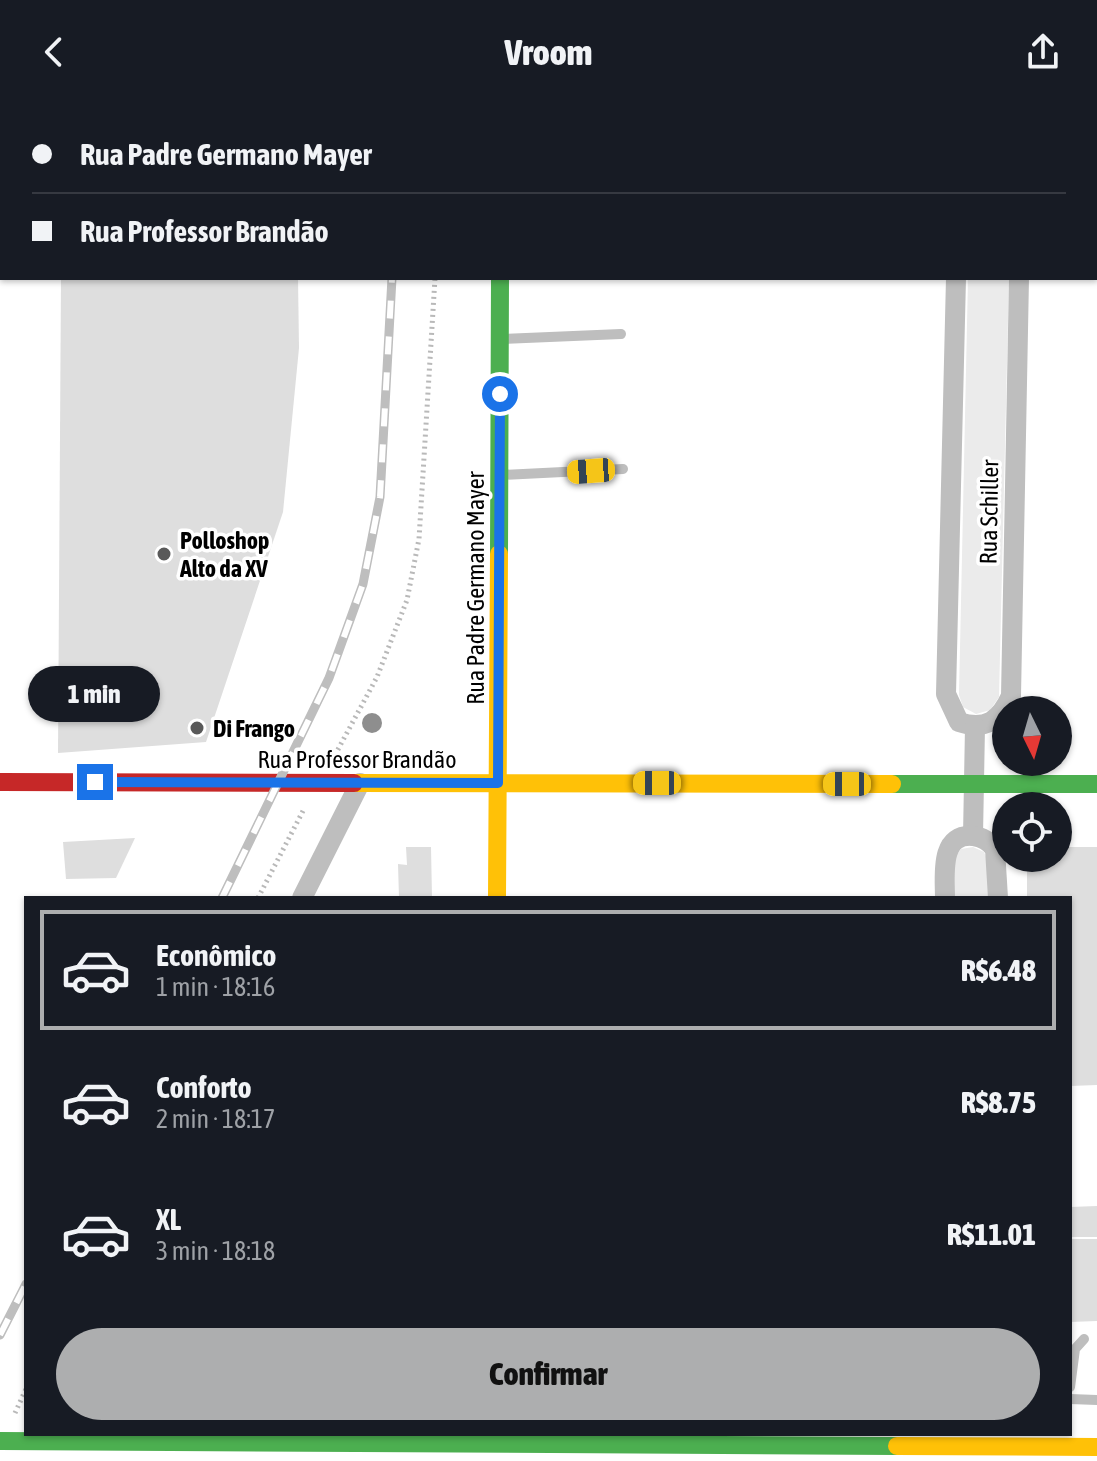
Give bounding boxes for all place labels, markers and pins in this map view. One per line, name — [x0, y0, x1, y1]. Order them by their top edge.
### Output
place label: Polloshop Alto da XV — [179, 527, 269, 582]
marker: Polloshop Alto da XV — [155, 545, 173, 563]
place label: Di Frango — [213, 715, 295, 742]
marker: Di Frango — [188, 719, 206, 737]

